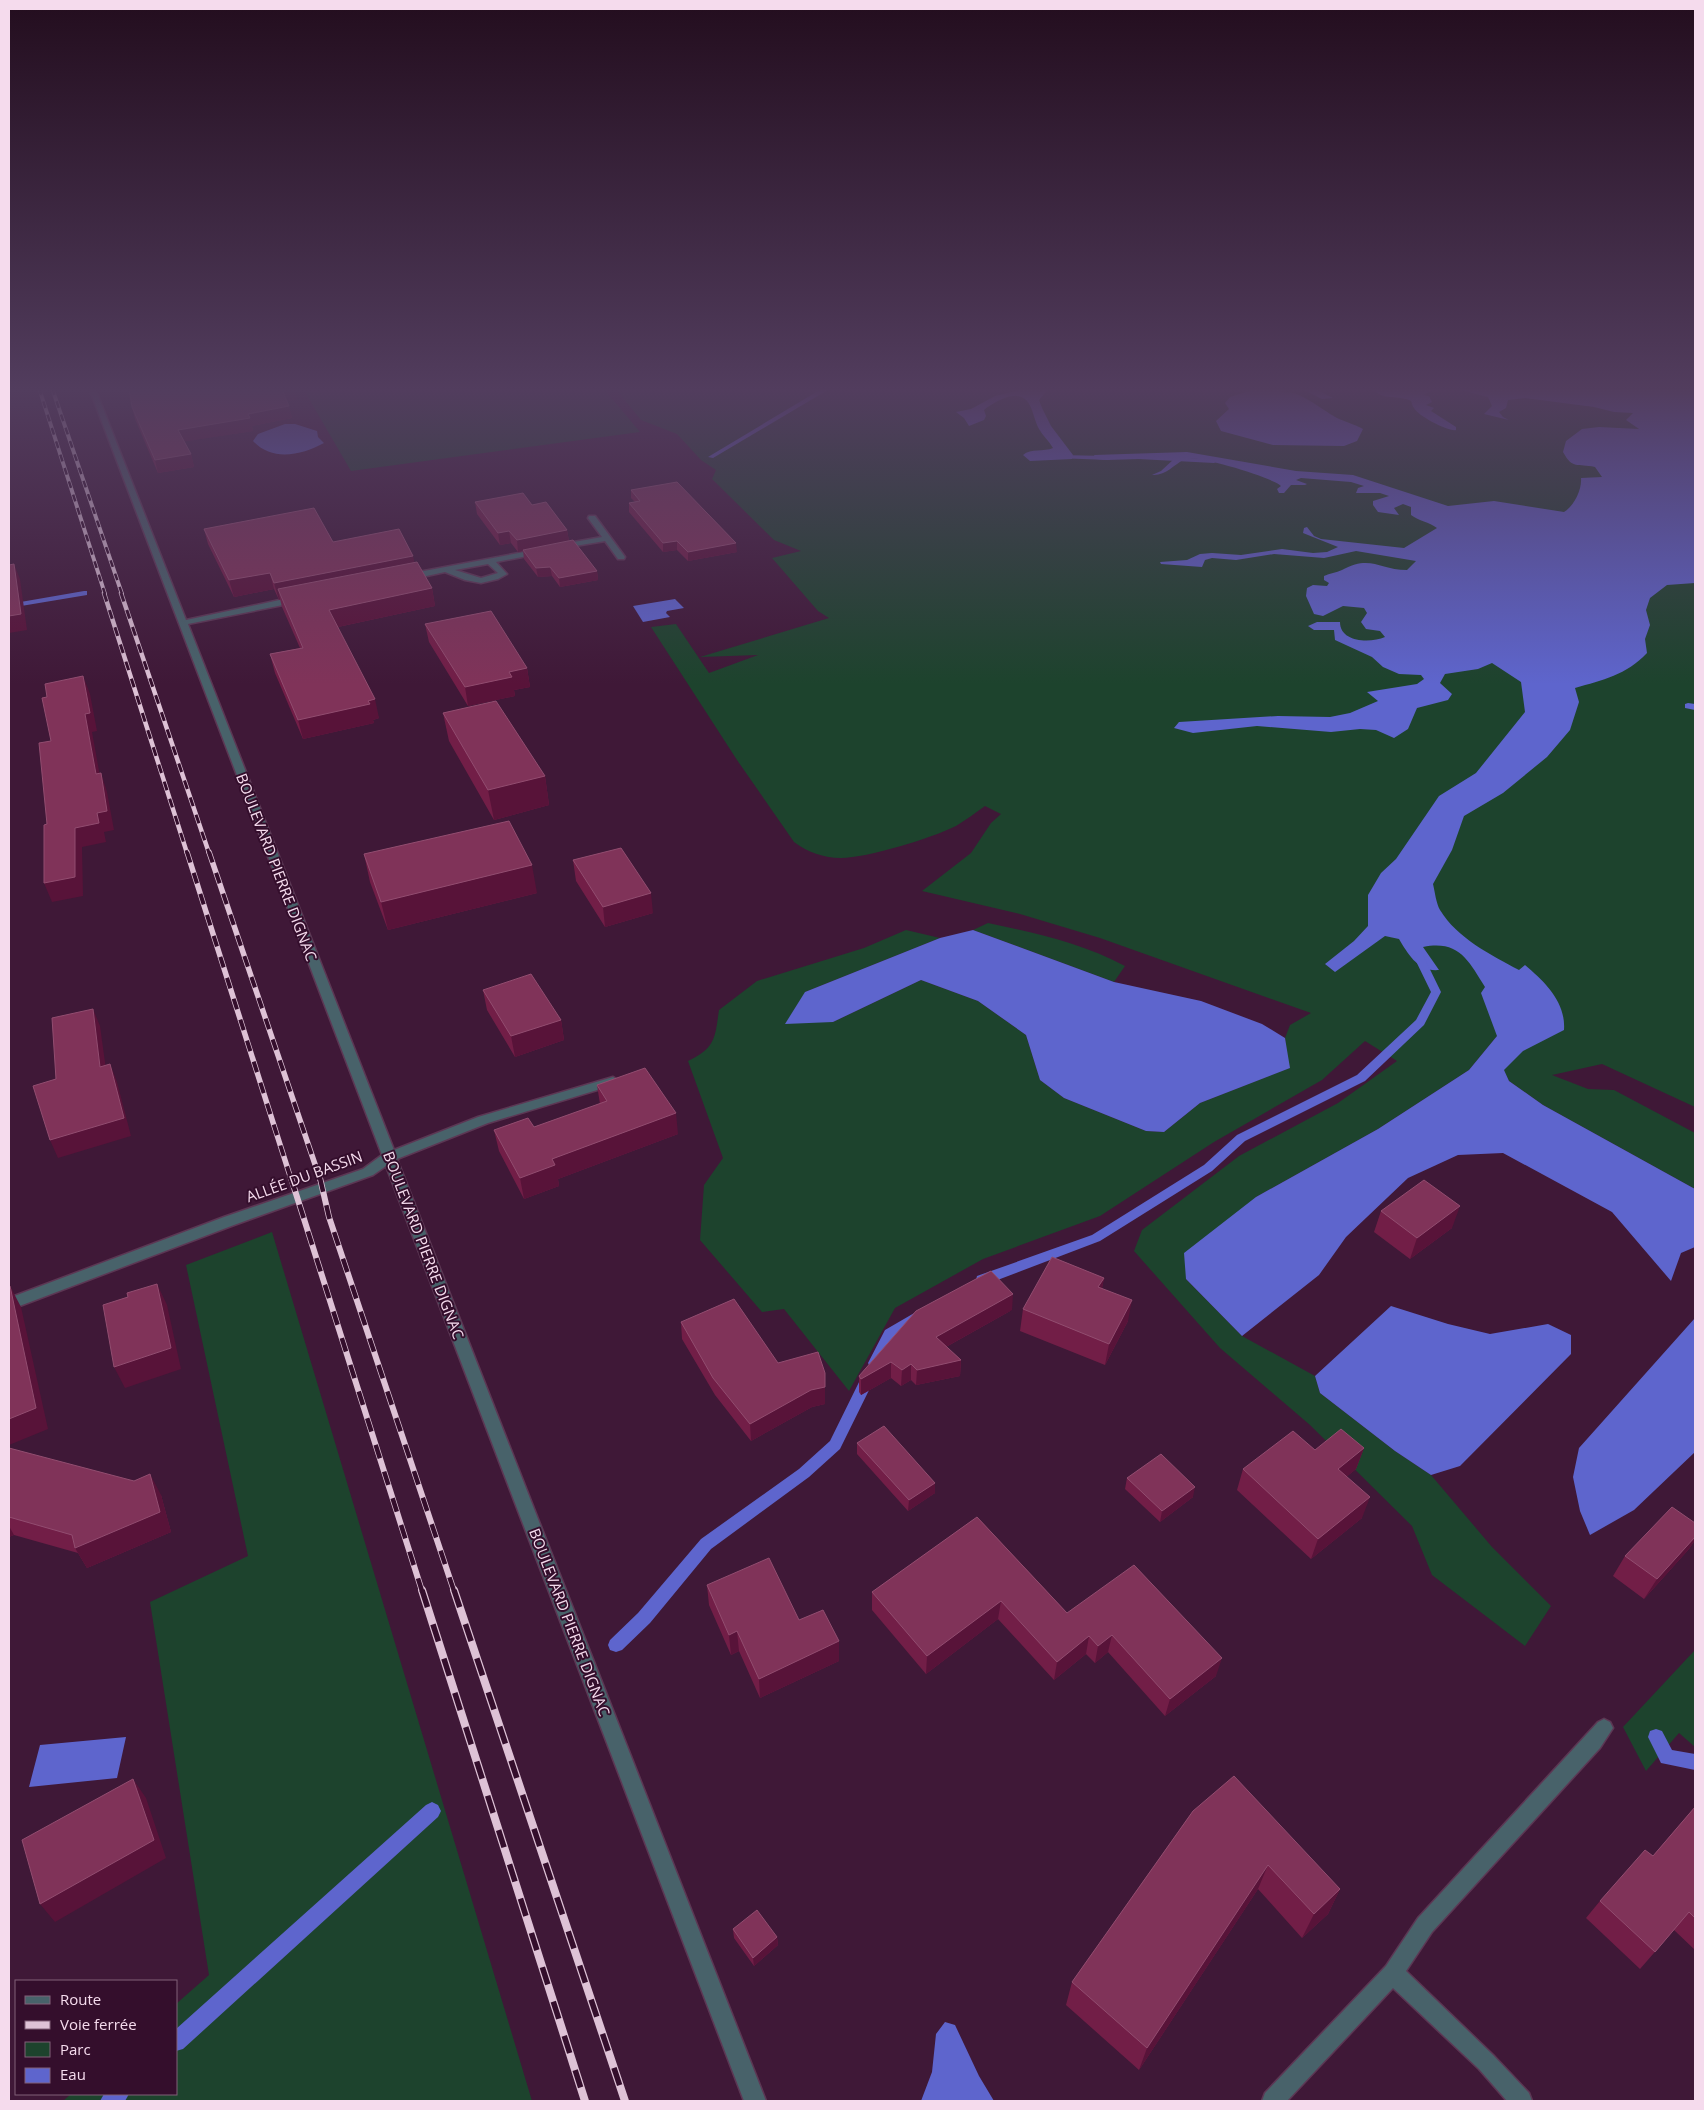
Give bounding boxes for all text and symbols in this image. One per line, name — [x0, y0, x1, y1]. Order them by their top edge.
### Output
street label: BOULEVARD PIERRE DIGNAC — [232, 770, 322, 964]
street label: ALLÉE DU BASSIN — [243, 1146, 365, 1206]
street label: BOULEVARD PIERRE DIGNAC — [379, 1148, 469, 1342]
street label: BOULEVARD PIERRE DIGNAC — [525, 1525, 615, 1719]
legend — [15, 1980, 178, 2095]
text: Route — [60, 1989, 101, 2009]
text: Voie ferrée — [60, 2014, 137, 2034]
text: Parc — [60, 2039, 91, 2059]
text: Eau — [60, 2064, 86, 2084]

